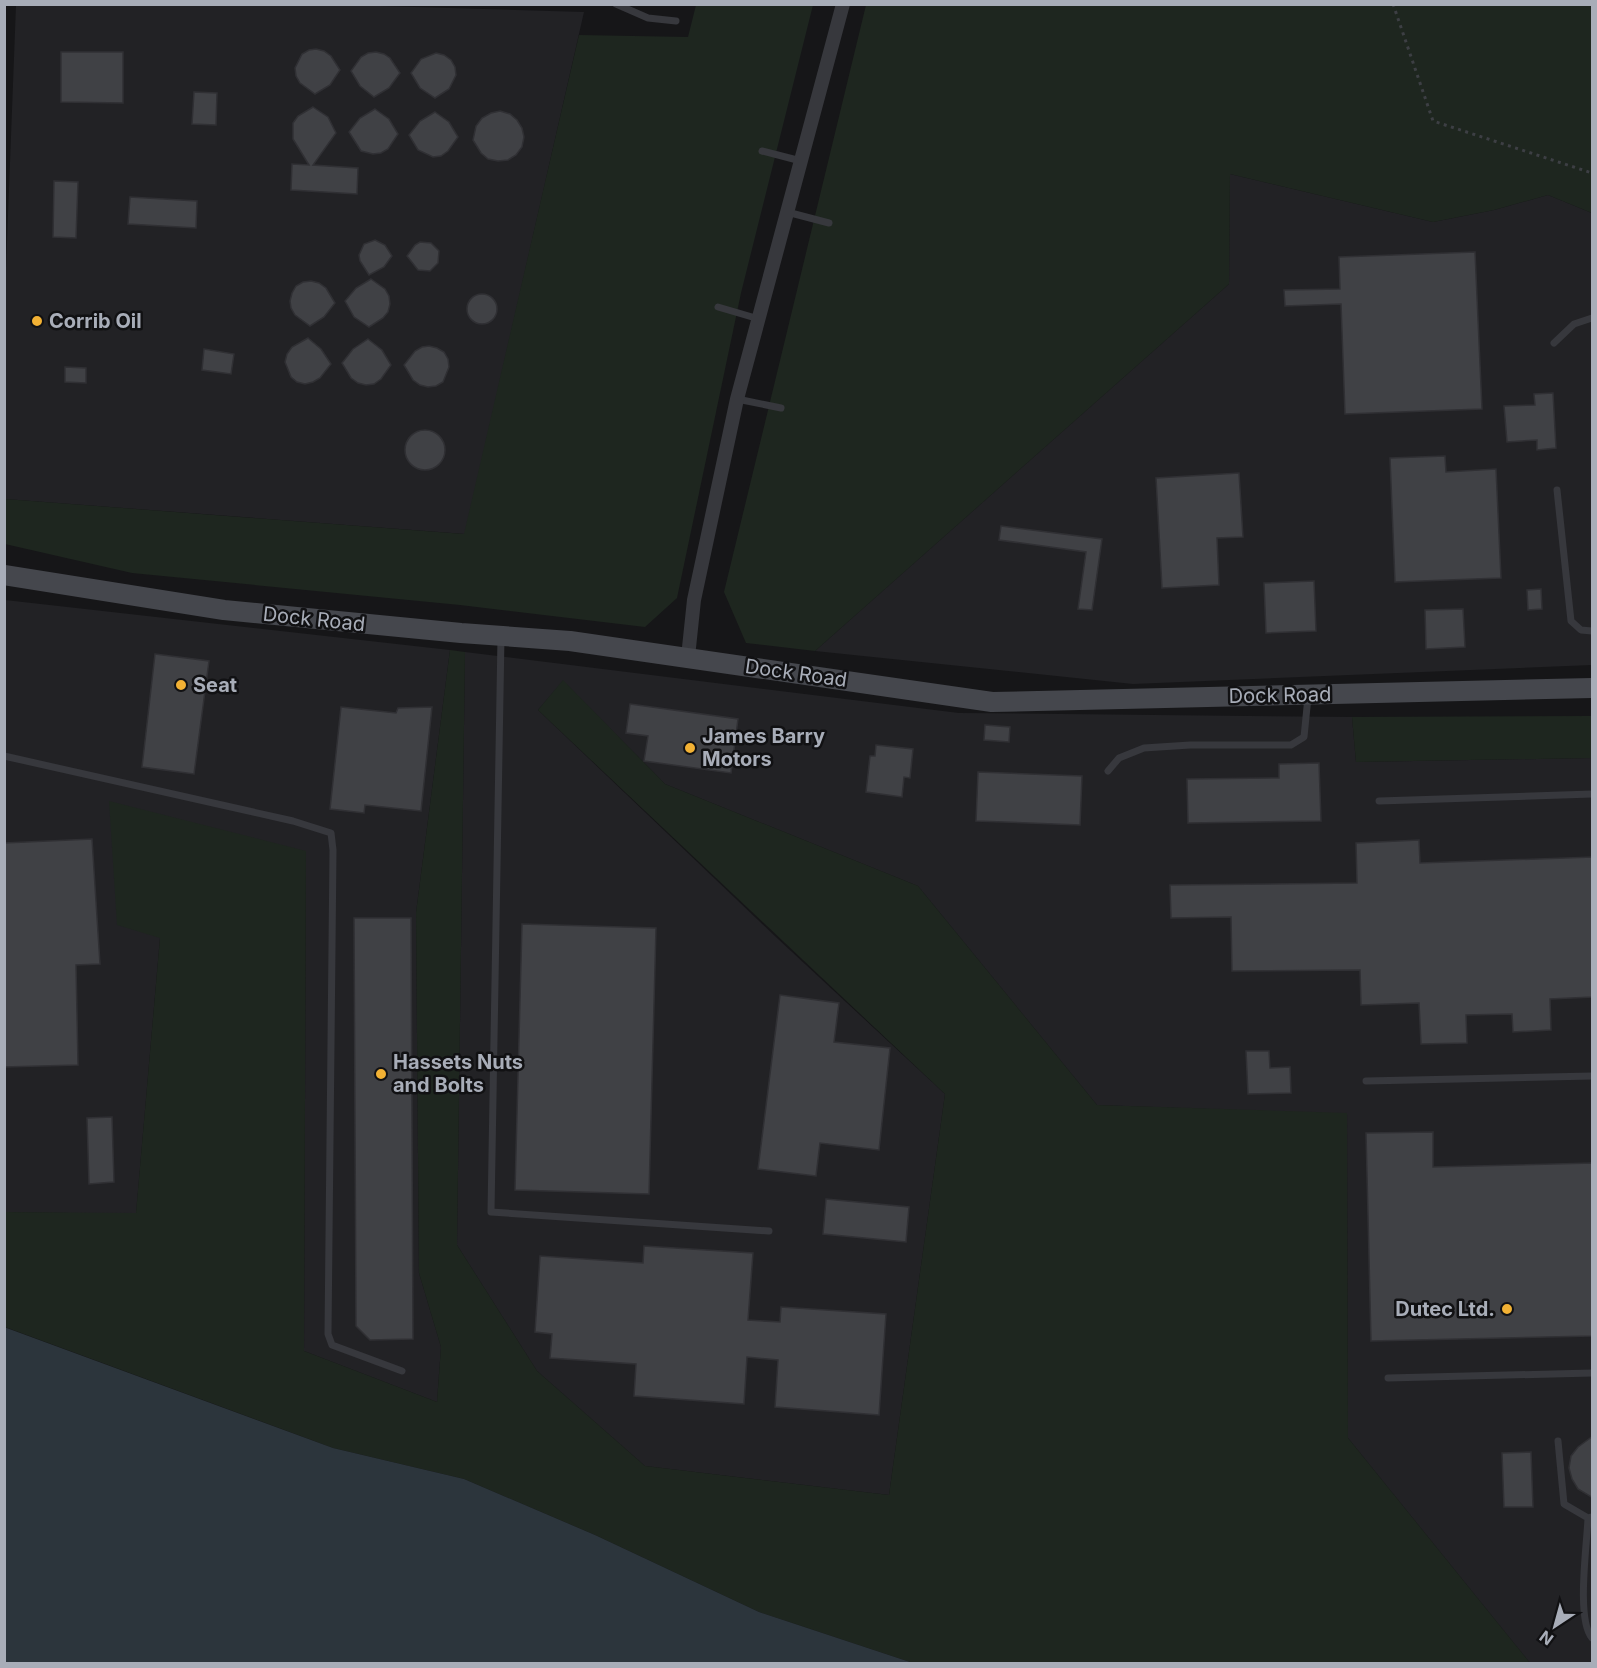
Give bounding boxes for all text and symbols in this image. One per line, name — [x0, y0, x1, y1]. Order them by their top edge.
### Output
place label: Corrib Oil — [49, 309, 142, 333]
marker: Corrib Oil — [30, 314, 44, 328]
street label: Dock Road — [262, 602, 366, 636]
street label: Dock Road — [743, 654, 849, 692]
place label: Seat — [193, 673, 237, 697]
marker: Seat — [174, 678, 188, 692]
street label: Dock Road — [1228, 682, 1332, 708]
place label: James Barry Motors — [702, 724, 825, 771]
marker: James Barry Motors — [683, 741, 697, 755]
place label: Hassets Nuts and Bolts — [393, 1050, 523, 1097]
marker: Hassets Nuts and Bolts — [374, 1067, 388, 1081]
place label: Dutec Ltd. — [1395, 1297, 1495, 1321]
marker: Dutec Ltd. — [1500, 1302, 1514, 1316]
north arrow — [1525, 1596, 1585, 1656]
text: N — [1535, 1626, 1557, 1650]

